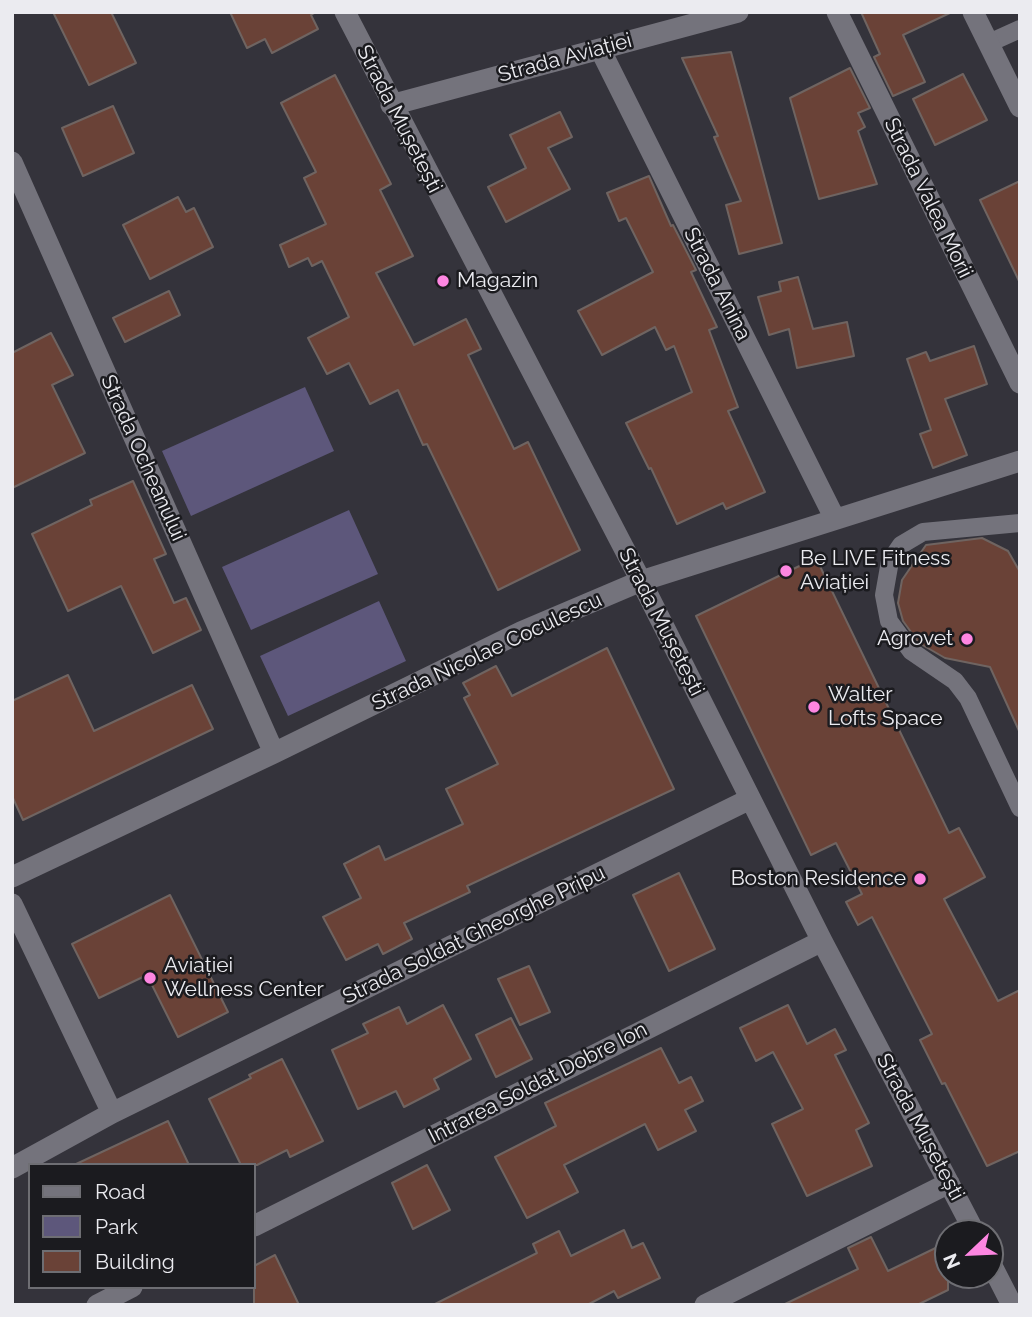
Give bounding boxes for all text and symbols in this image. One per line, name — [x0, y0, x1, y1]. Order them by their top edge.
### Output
street label: Strada Aviației — [495, 28, 635, 88]
street label: Strada Mușetești — [351, 41, 447, 197]
street label: Strada Valea Morii — [878, 114, 978, 282]
street label: Strada Anina — [678, 224, 756, 344]
place label: Magazin — [457, 268, 538, 294]
marker: Magazin — [435, 273, 451, 289]
street label: Strada Ocheanului — [95, 371, 191, 545]
street label: Strada Mușetești — [613, 544, 709, 700]
place label: Be LIVE Fitness Aviației — [800, 546, 950, 596]
marker: Be LIVE Fitness Aviației — [778, 563, 794, 579]
street label: Strada Nicolae Coculescu — [368, 588, 606, 716]
place label: Agrovet — [877, 626, 953, 652]
marker: Agrovet — [959, 631, 975, 647]
place label: Walter Lofts Space — [828, 682, 943, 732]
marker: Walter Lofts Space — [806, 699, 822, 715]
street label: Strada Soldat Gheorghe Pripu — [339, 860, 609, 1010]
place label: Boston Residence — [731, 866, 906, 892]
marker: Boston Residence — [912, 871, 928, 887]
place label: Aviației Wellness Center — [164, 953, 324, 1003]
marker: Aviației Wellness Center — [142, 970, 158, 986]
street label: Intrarea Soldat Dobre Ion — [424, 1017, 652, 1149]
street label: Strada Mușetești — [871, 1049, 969, 1205]
legend — [28, 1163, 256, 1289]
text: Road — [95, 1179, 145, 1204]
text: Park — [95, 1214, 138, 1239]
north arrow — [934, 1219, 1004, 1289]
text: Building — [95, 1249, 175, 1274]
text: N — [939, 1250, 964, 1272]

